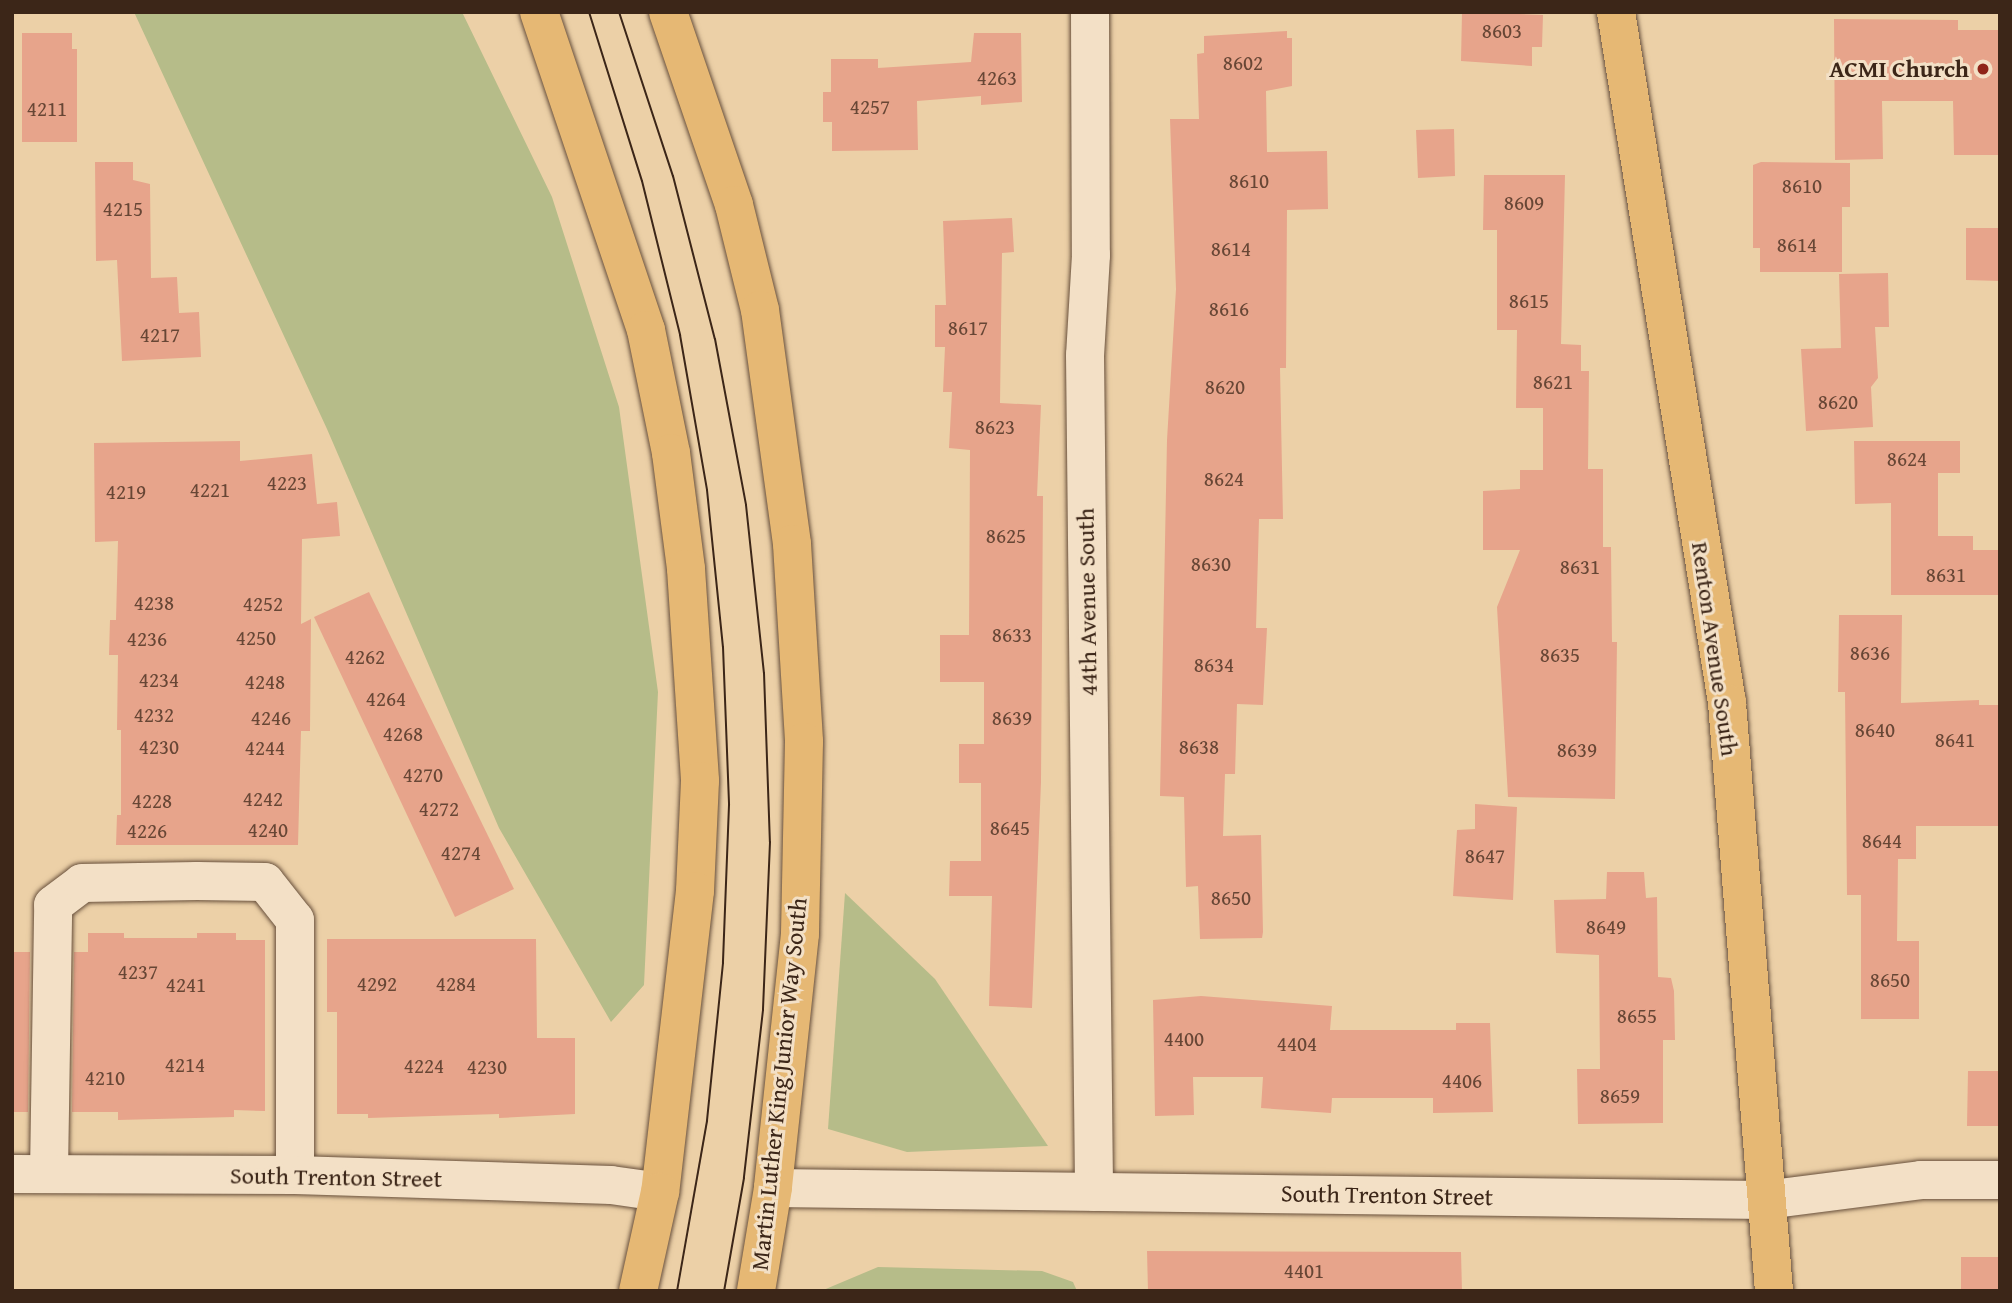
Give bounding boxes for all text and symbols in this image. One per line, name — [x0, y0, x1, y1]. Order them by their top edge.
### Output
house number: 8603 — [1482, 18, 1522, 44]
house number: 8602 — [1223, 50, 1263, 76]
place label: ACMI Church — [1829, 55, 1969, 83]
marker: ACMI Church — [1975, 61, 1991, 77]
house number: 4263 — [977, 65, 1017, 91]
house number: 4257 — [850, 94, 890, 120]
house number: 4211 — [27, 96, 67, 122]
house number: 8610 — [1229, 168, 1269, 194]
house number: 8610 — [1782, 173, 1822, 199]
house number: 8609 — [1504, 190, 1544, 216]
house number: 4215 — [103, 196, 143, 222]
house number: 8614 — [1777, 232, 1817, 258]
house number: 8614 — [1211, 236, 1251, 262]
house number: 8615 — [1509, 288, 1549, 314]
house number: 8616 — [1209, 296, 1249, 322]
house number: 8617 — [948, 315, 988, 341]
house number: 4217 — [140, 322, 180, 348]
house number: 8621 — [1533, 369, 1573, 395]
house number: 8620 — [1205, 374, 1245, 400]
house number: 8620 — [1818, 389, 1858, 415]
house number: 8623 — [975, 414, 1015, 440]
house number: 8624 — [1887, 446, 1927, 472]
house number: 8624 — [1204, 466, 1244, 492]
house number: 4223 — [267, 470, 307, 496]
house number: 4221 — [190, 477, 230, 503]
house number: 4219 — [106, 479, 146, 505]
street label: 44th Avenue South — [1071, 508, 1103, 696]
house number: 8625 — [986, 523, 1026, 549]
street label: Renton Avenue South — [1686, 540, 1744, 758]
house number: 8630 — [1191, 551, 1231, 577]
house number: 8631 — [1560, 554, 1600, 580]
house number: 8631 — [1926, 562, 1966, 588]
house number: 4238 — [134, 590, 174, 616]
house number: 4252 — [243, 591, 283, 617]
house number: 8633 — [992, 622, 1032, 648]
house number: 4250 — [236, 625, 276, 651]
house number: 4236 — [127, 626, 167, 652]
house number: 8636 — [1850, 640, 1890, 666]
house number: 8635 — [1540, 642, 1580, 668]
house number: 4262 — [345, 644, 385, 670]
house number: 8634 — [1194, 652, 1234, 678]
house number: 4234 — [139, 667, 179, 693]
house number: 4248 — [245, 669, 285, 695]
house number: 4264 — [366, 686, 406, 712]
house number: 4232 — [134, 702, 174, 728]
house number: 4246 — [251, 705, 291, 731]
house number: 8639 — [992, 705, 1032, 731]
house number: 8640 — [1855, 717, 1895, 743]
house number: 4268 — [383, 721, 423, 747]
house number: 8641 — [1935, 727, 1975, 753]
house number: 4230 — [139, 734, 179, 760]
house number: 8638 — [1179, 734, 1219, 760]
house number: 4244 — [245, 735, 285, 761]
house number: 8639 — [1557, 737, 1597, 763]
house number: 4270 — [403, 762, 443, 788]
house number: 4242 — [243, 786, 283, 812]
house number: 4228 — [132, 788, 172, 814]
house number: 4272 — [419, 796, 459, 822]
house number: 8645 — [990, 815, 1030, 841]
house number: 4240 — [248, 817, 288, 843]
house number: 4226 — [127, 818, 167, 844]
house number: 8644 — [1862, 828, 1902, 854]
house number: 4274 — [441, 840, 481, 866]
house number: 8647 — [1465, 843, 1505, 869]
house number: 8650 — [1211, 885, 1251, 911]
street label: Martin Luther King Junior Way South — [745, 896, 813, 1272]
house number: 8649 — [1586, 914, 1626, 940]
house number: 4237 — [118, 959, 158, 985]
house number: 8650 — [1870, 967, 1910, 993]
house number: 4292 — [357, 971, 397, 997]
house number: 4284 — [436, 971, 476, 997]
house number: 4241 — [166, 972, 206, 998]
house number: 8655 — [1617, 1003, 1657, 1029]
house number: 4400 — [1164, 1026, 1204, 1052]
house number: 4404 — [1277, 1031, 1317, 1057]
house number: 4214 — [165, 1052, 205, 1078]
house number: 4224 — [404, 1053, 444, 1079]
house number: 4230 — [467, 1054, 507, 1080]
house number: 4210 — [85, 1065, 125, 1091]
house number: 4406 — [1442, 1068, 1482, 1094]
house number: 8659 — [1600, 1083, 1640, 1109]
street label: South Trenton Street — [230, 1161, 442, 1193]
street label: South Trenton Street — [1281, 1179, 1493, 1211]
house number: 4401 — [1284, 1258, 1324, 1284]

